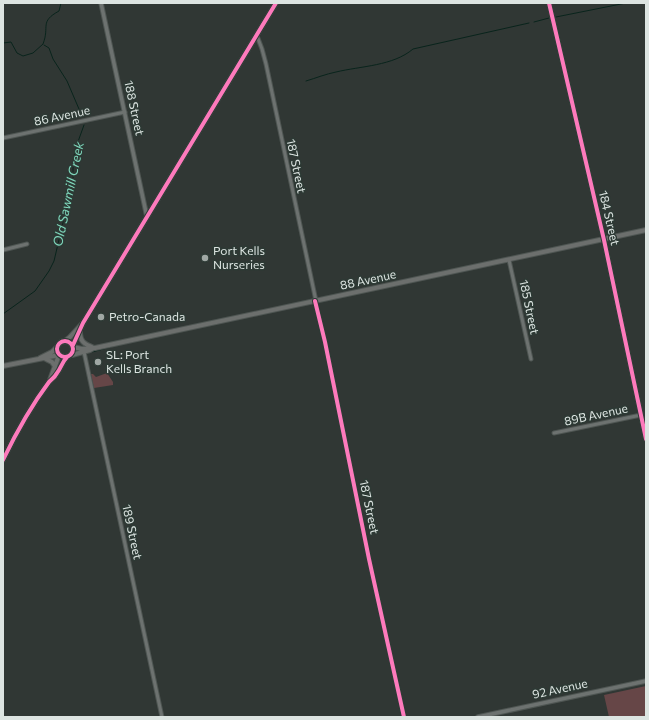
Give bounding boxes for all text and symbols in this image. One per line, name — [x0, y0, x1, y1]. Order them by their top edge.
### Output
street label: 188 Street — [122, 79, 148, 137]
street label: 86 Avenue — [33, 102, 91, 128]
street label: 187 Street — [284, 137, 310, 194]
water label: Old Sawmill Creek — [49, 139, 87, 248]
street label: 184 Street — [597, 189, 623, 247]
place label: Port Kells Nurseries — [213, 243, 265, 271]
marker: Port Kells Nurseries — [200, 253, 210, 263]
street label: 88 Avenue — [339, 266, 397, 292]
street label: 185 Street — [517, 278, 543, 335]
place label: Petro-Canada — [109, 309, 185, 323]
marker: Petro-Canada — [96, 312, 106, 322]
place label: SL: Port Kells Branch — [106, 347, 172, 375]
marker: SL: Port Kells Branch — [93, 357, 103, 367]
street label: 89B Avenue — [563, 400, 629, 428]
street label: 187 Street — [357, 478, 383, 535]
street label: 189 Street — [120, 503, 146, 561]
street label: 92 Avenue — [531, 675, 589, 701]

